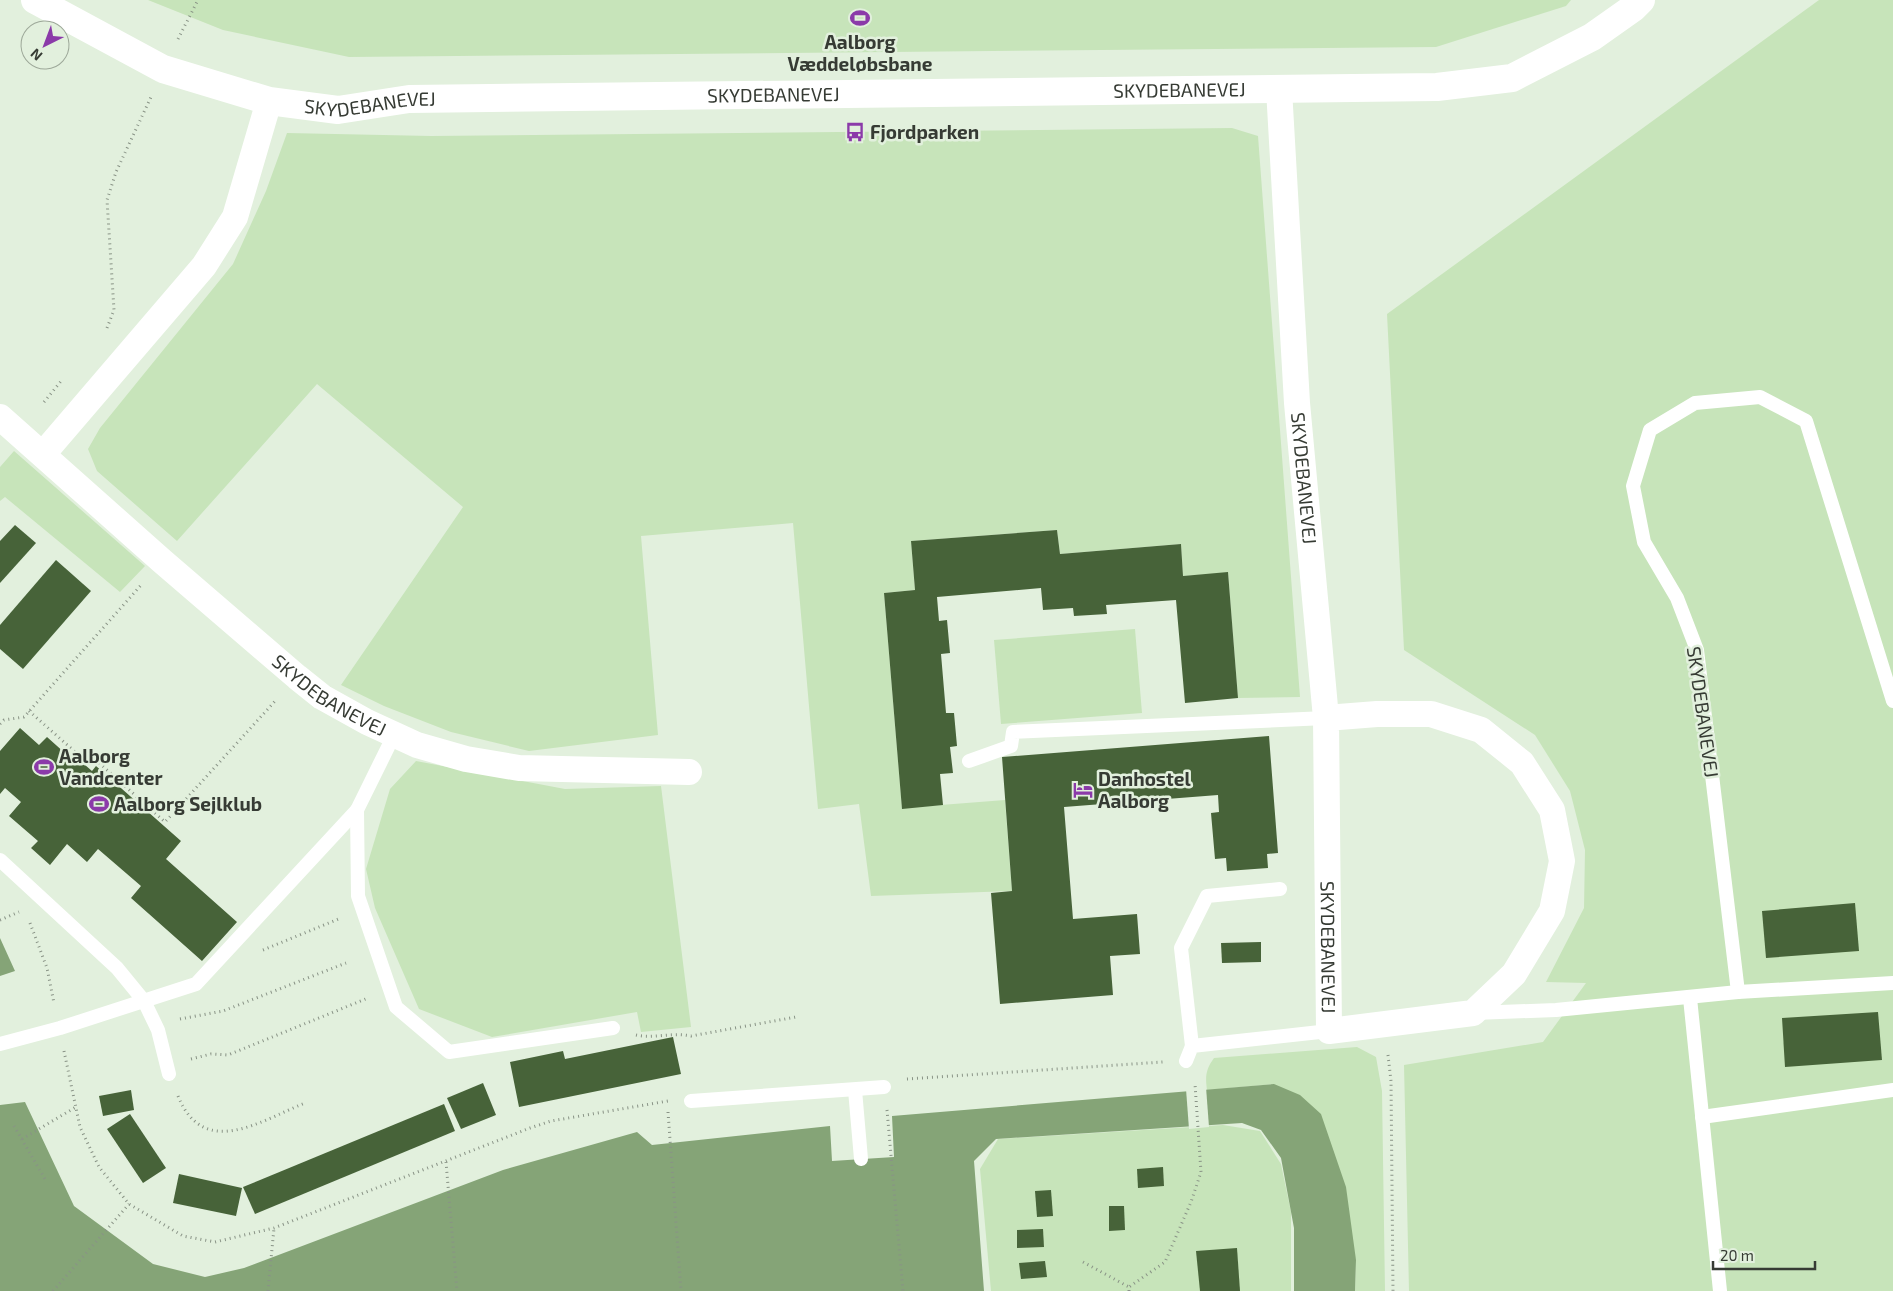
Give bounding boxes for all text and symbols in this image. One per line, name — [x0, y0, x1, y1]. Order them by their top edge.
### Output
sports icon: Aalborg Væddeløbsbane — [849, 7, 871, 29]
north arrow — [20, 20, 70, 70]
place label: Aalborg Væddeløbsbane — [788, 30, 933, 75]
text: N — [27, 45, 45, 65]
street label: SKYDEBANEVEJ — [1113, 77, 1246, 102]
street label: SKYDEBANEVEJ — [707, 82, 840, 107]
street label: SKYDEBANEVEJ — [303, 87, 436, 121]
place label: Fjordparken — [870, 120, 979, 143]
bus stop icon: Fjordparken — [844, 121, 866, 143]
street label: SKYDEBANEVEJ — [1287, 411, 1322, 545]
street label: SKYDEBANEVEJ — [1683, 645, 1724, 779]
street label: SKYDEBANEVEJ — [268, 649, 390, 740]
place label: Aalborg Vandcenter — [59, 744, 163, 789]
sports icon: Aalborg Vandcenter — [33, 756, 55, 778]
place label: Danhostel Aalborg — [1098, 767, 1191, 812]
hotel icon: Danhostel Aalborg — [1072, 779, 1094, 801]
place label: Aalborg Sejlklub — [114, 792, 262, 815]
sports icon: Aalborg Sejlklub — [88, 793, 110, 815]
street label: SKYDEBANEVEJ — [1317, 881, 1341, 1013]
scale bar — [1713, 1238, 1816, 1270]
text: 20 m — [1720, 1246, 1754, 1264]

